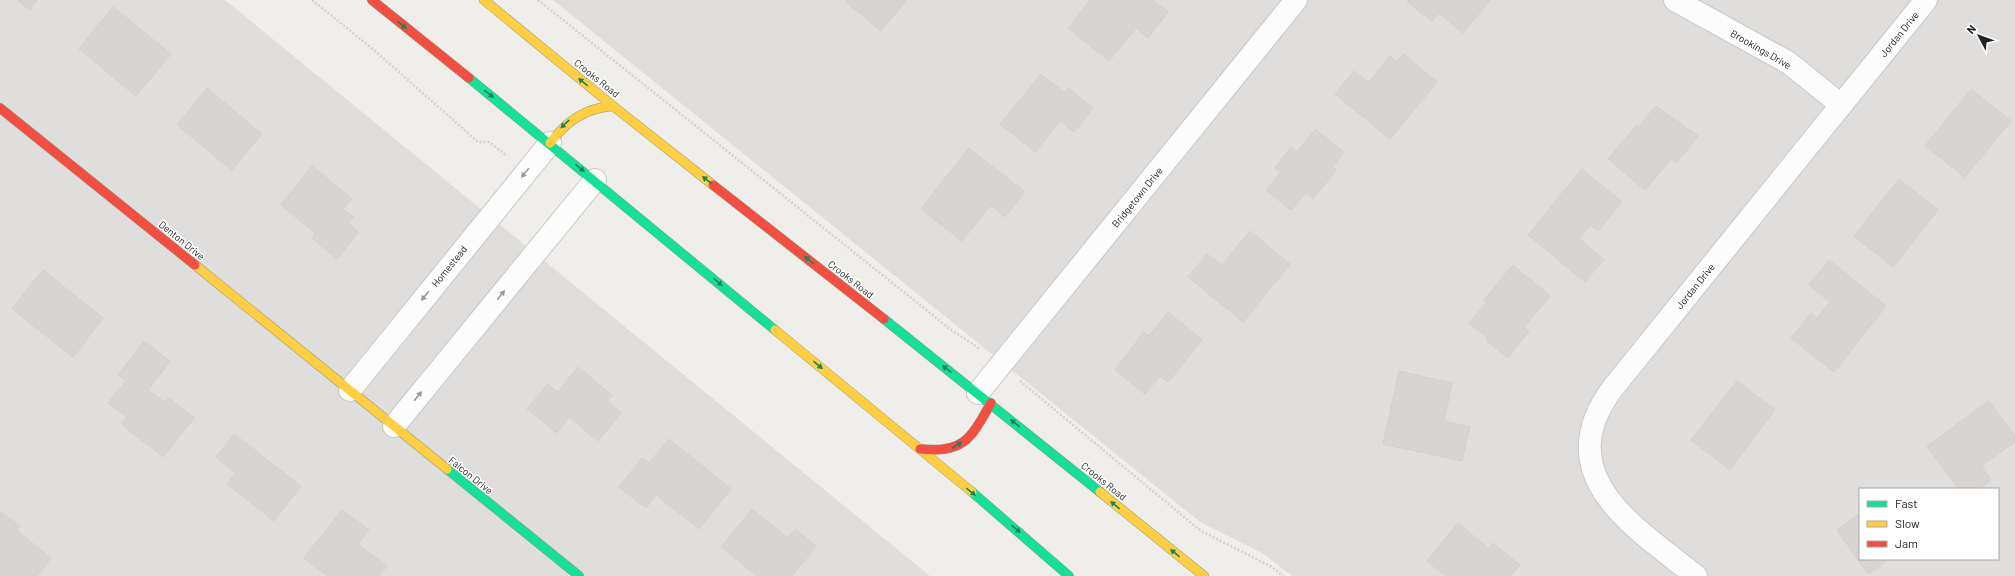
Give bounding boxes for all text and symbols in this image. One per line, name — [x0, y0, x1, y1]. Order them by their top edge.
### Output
street label: Jordan Drive — [1877, 9, 1921, 59]
north arrow — [1959, 16, 1999, 56]
one-way arrow — [397, 20, 408, 29]
text: N — [1964, 22, 1978, 36]
street label: Brookings Drive — [1729, 27, 1793, 71]
street label: Crooks Road — [572, 56, 622, 100]
one-way arrow — [578, 77, 588, 86]
one-way arrow — [483, 90, 494, 98]
one-way arrow — [561, 119, 570, 128]
one-way arrow — [574, 163, 585, 172]
street label: Bridgetown Drive — [1109, 164, 1165, 230]
one-way arrow — [520, 168, 529, 179]
one-way arrow — [701, 175, 712, 184]
street label: Denton Drive — [157, 218, 207, 262]
street label: Homestead — [429, 243, 469, 289]
one-way arrow — [804, 255, 815, 264]
street label: Crooks Road — [826, 258, 876, 300]
street label: Jordan Drive — [1673, 261, 1717, 311]
one-way arrow — [712, 277, 723, 286]
one-way arrow — [496, 290, 505, 301]
one-way arrow — [421, 291, 430, 302]
one-way arrow — [812, 360, 823, 369]
one-way arrow — [942, 365, 952, 373]
one-way arrow — [414, 391, 423, 401]
one-way arrow — [1009, 418, 1020, 427]
one-way arrow — [951, 442, 963, 449]
street label: Falcon Drive — [447, 454, 495, 496]
street label: Crooks Road — [1079, 459, 1129, 503]
one-way arrow — [966, 487, 977, 496]
legend — [1859, 488, 1999, 560]
text: Fast — [1895, 496, 1918, 510]
one-way arrow — [1110, 501, 1121, 509]
text: Slow — [1895, 516, 1920, 530]
one-way arrow — [1010, 525, 1021, 534]
text: Jam — [1895, 536, 1918, 550]
one-way arrow — [1169, 548, 1180, 557]

